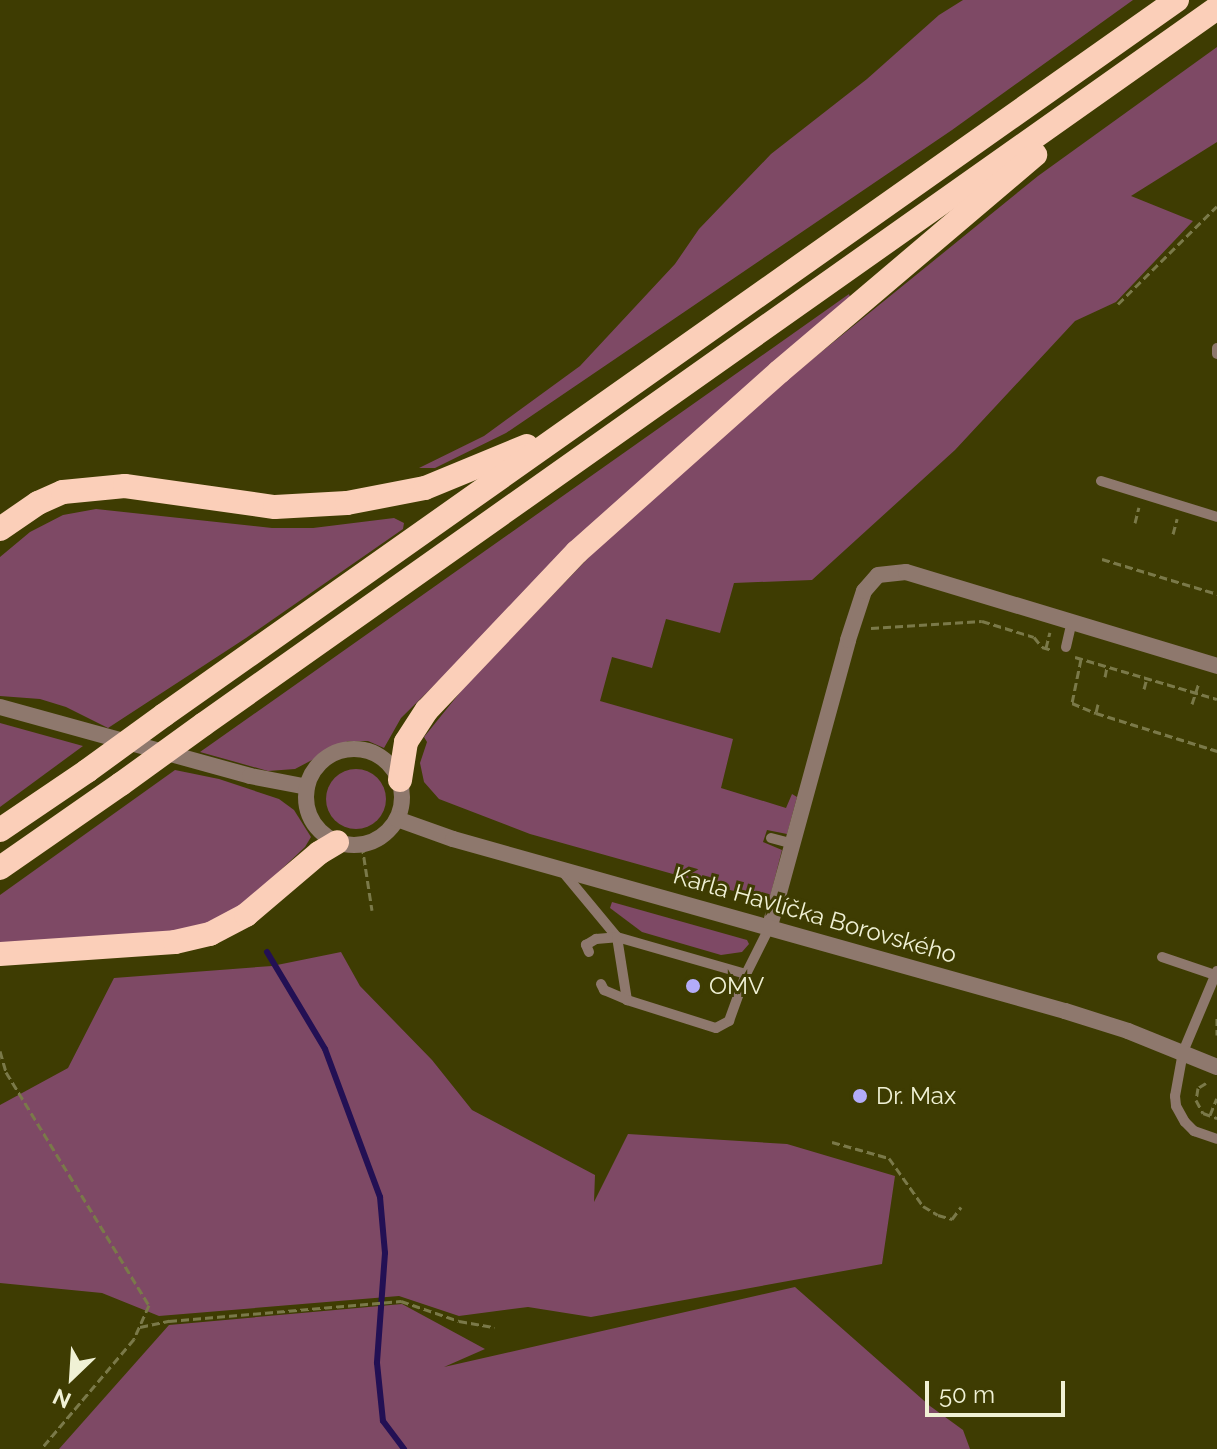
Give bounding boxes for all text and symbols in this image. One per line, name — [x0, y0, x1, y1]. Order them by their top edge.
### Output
street label: Karla Havlíčka Borovského — [670, 861, 960, 969]
place label: OMV — [709, 972, 764, 1000]
marker: OMV — [684, 977, 702, 995]
place label: Dr. Max — [876, 1082, 956, 1110]
marker: Dr. Max — [851, 1087, 869, 1105]
north arrow — [32, 1337, 112, 1417]
scale bar — [929, 1365, 1069, 1415]
text: 50 m — [939, 1380, 995, 1409]
text: N — [49, 1383, 75, 1414]

